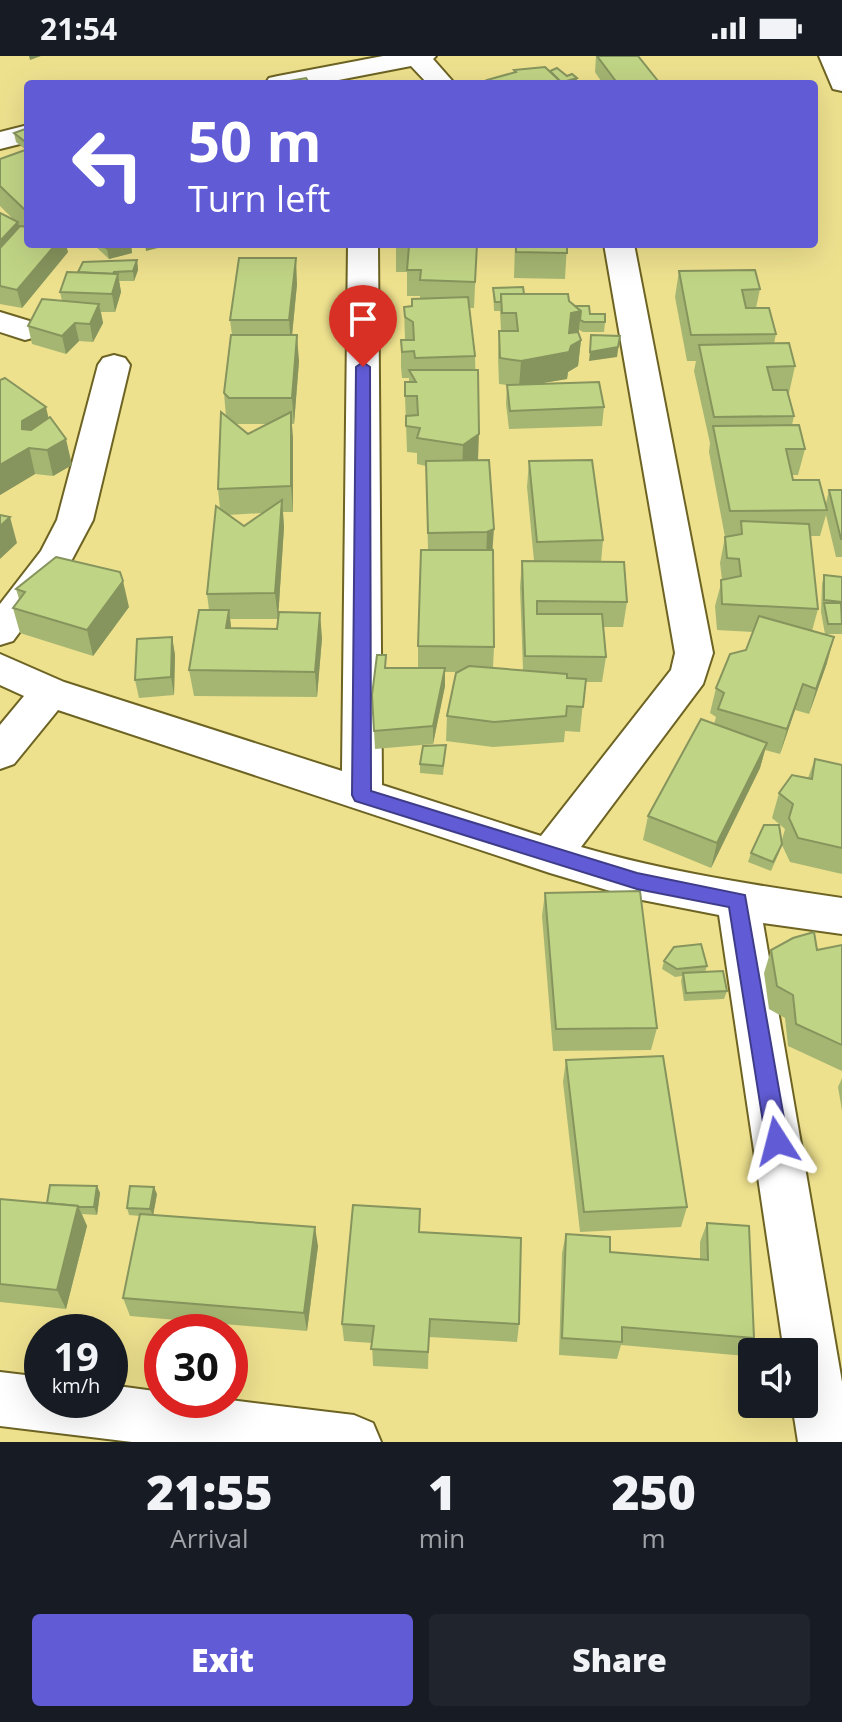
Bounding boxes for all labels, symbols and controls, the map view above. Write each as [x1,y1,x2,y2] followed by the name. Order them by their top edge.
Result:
[40,8,117,49] text: 21:54
[188,102,322,178] text: 50 m
[56,112,160,216] icon: left
[188,174,330,223] text: Turn left
[329,285,397,367] pin
[341,297,385,341] icon: arrive
[735,1099,819,1183] position arrow
[144,1314,248,1418] speed limit sign: 30
[53,1328,99,1383] text: 19
[738,1338,818,1418] map controls
[738,1338,818,1418] button: sound
[52,1372,100,1399] text: km/h
[146,1459,273,1524] text: 21:55
[428,1459,456,1524] text: 1
[611,1459,696,1524] text: 250
[170,1520,248,1556] text: Arrival
[419,1520,465,1556] text: min
[642,1520,666,1556] text: m
[32,1614,413,1706] button: Exit
[429,1614,810,1706] button: Share

